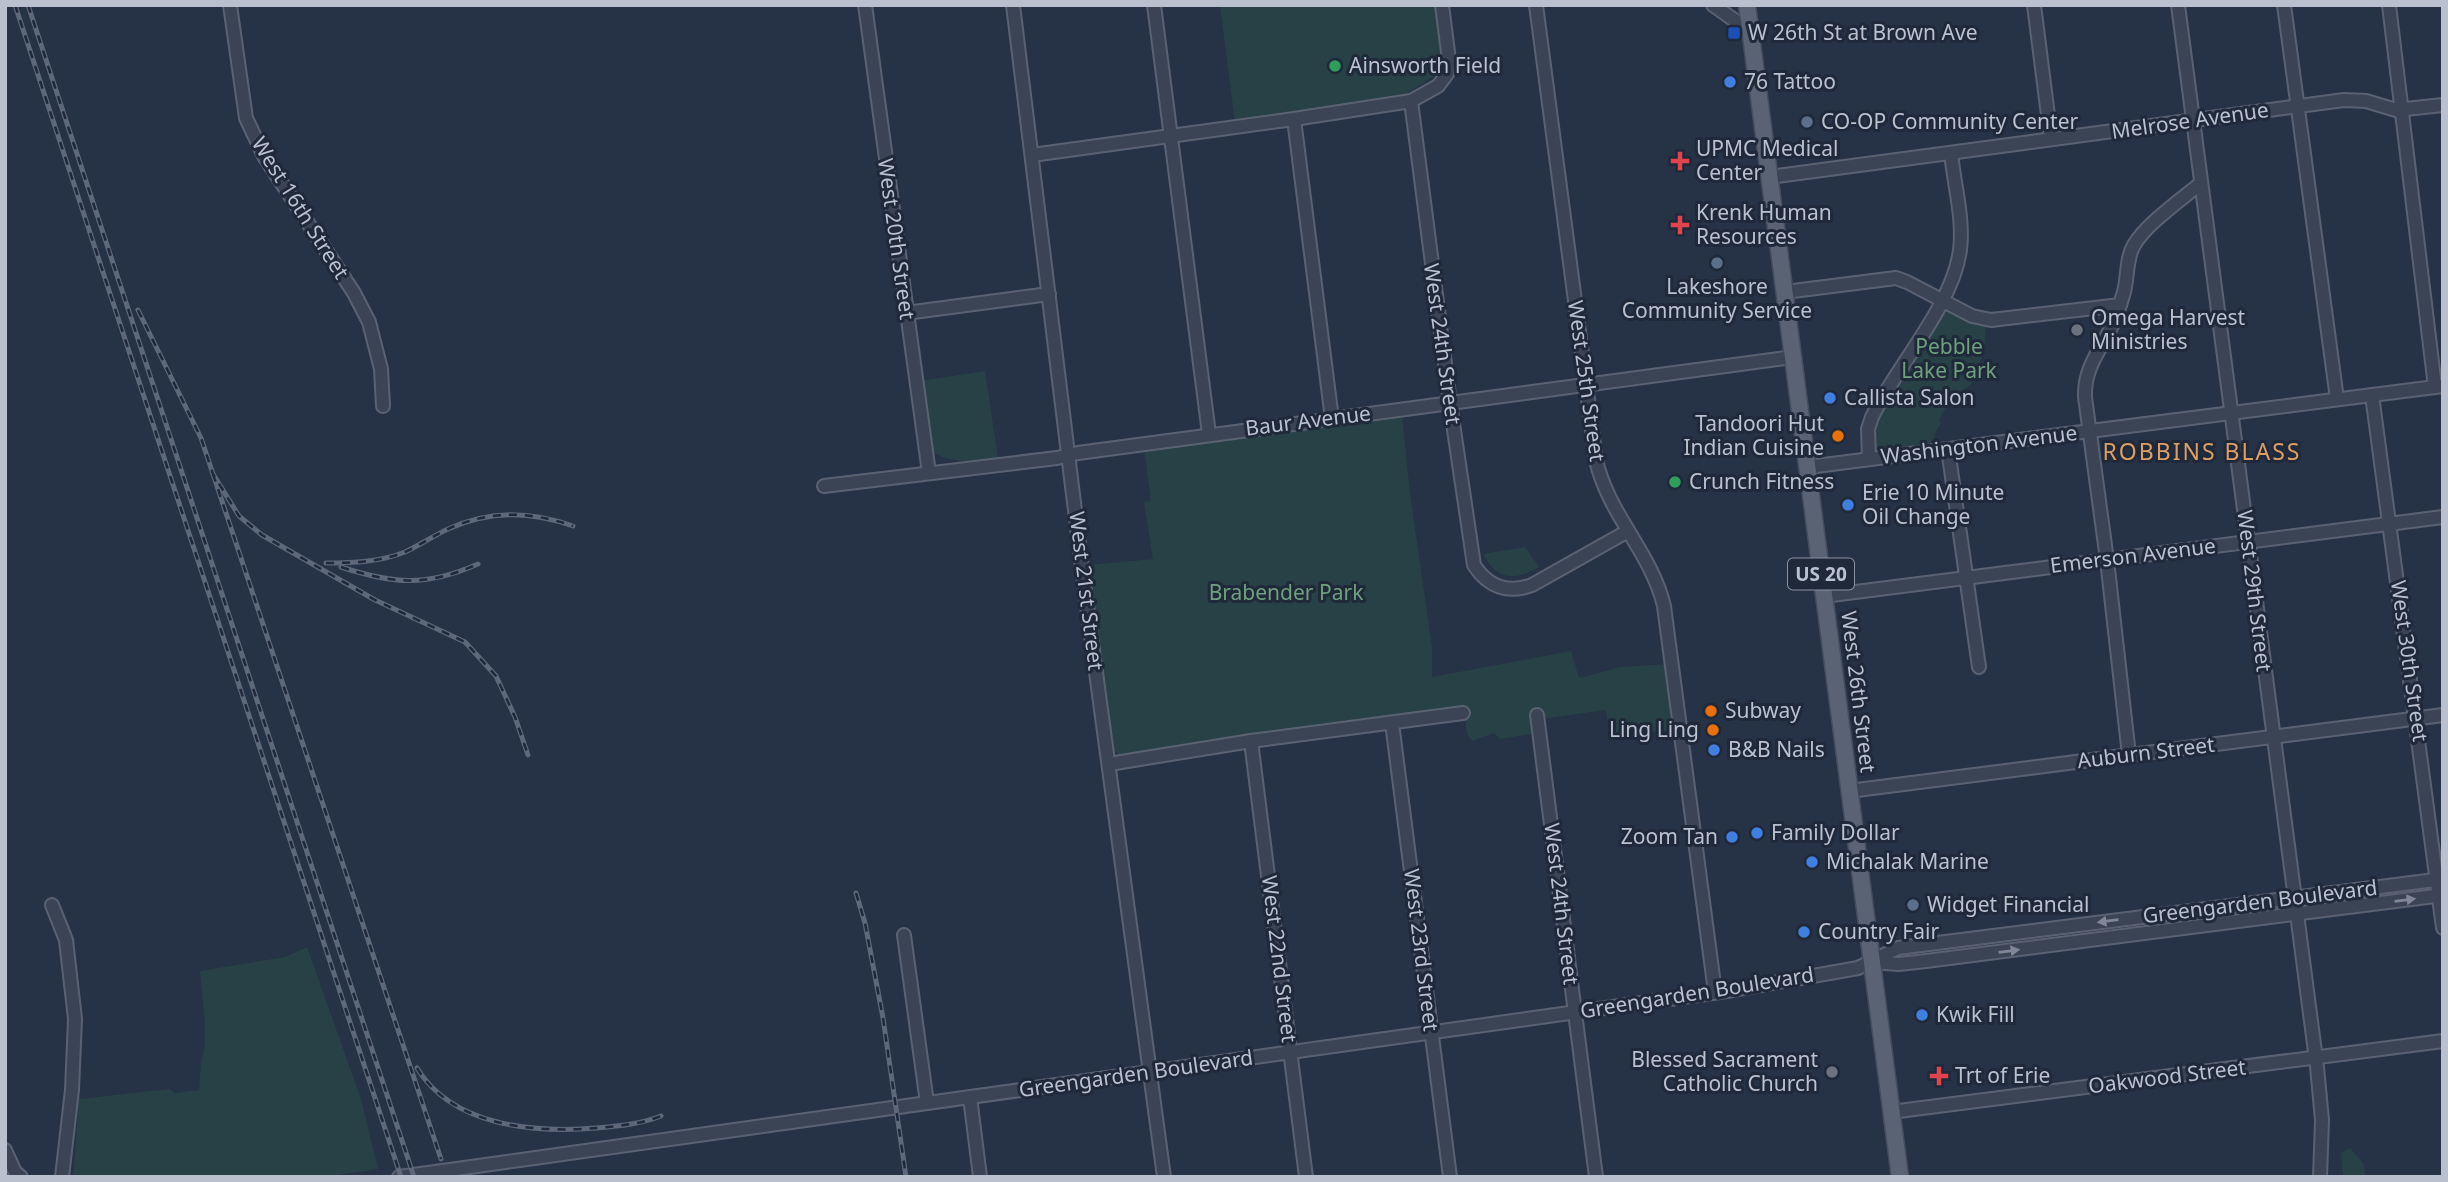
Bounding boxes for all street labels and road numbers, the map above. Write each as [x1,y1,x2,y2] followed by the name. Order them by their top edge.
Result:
[2109,95,2270,145] street label: Melrose Avenue
[246,131,356,284] street label: West 16th Street
[872,156,922,322] street label: West 20th Street
[1418,261,1468,427] street label: West 24th Street
[1562,298,1612,464] street label: West 25th Street
[1244,398,1372,442] street label: Baur Avenue
[1879,418,2079,470] street label: Washington Avenue
[2231,508,2279,674] street label: West 29th Street
[1063,510,1111,672] street label: West 21st Street
[2048,531,2217,579] street label: Emerson Avenue
[1788,558,1854,590] road number: US 20
[2385,578,2435,744] street label: West 30th Street
[1835,609,1883,775] street label: West 26th Street
[2076,730,2216,774] street label: Auburn Street
[1538,821,1586,987] street label: West 24th Street
[1398,867,1446,1033] street label: West 23rd Street
[2141,873,2379,929] street label: Greengarden Boulevard
[1256,874,1304,1044] street label: West 22nd Street
[1578,960,1816,1024] street label: Greengarden Boulevard
[1017,1043,1255,1103] street label: Greengarden Boulevard
[2087,1052,2248,1100] street label: Oakwood Street

